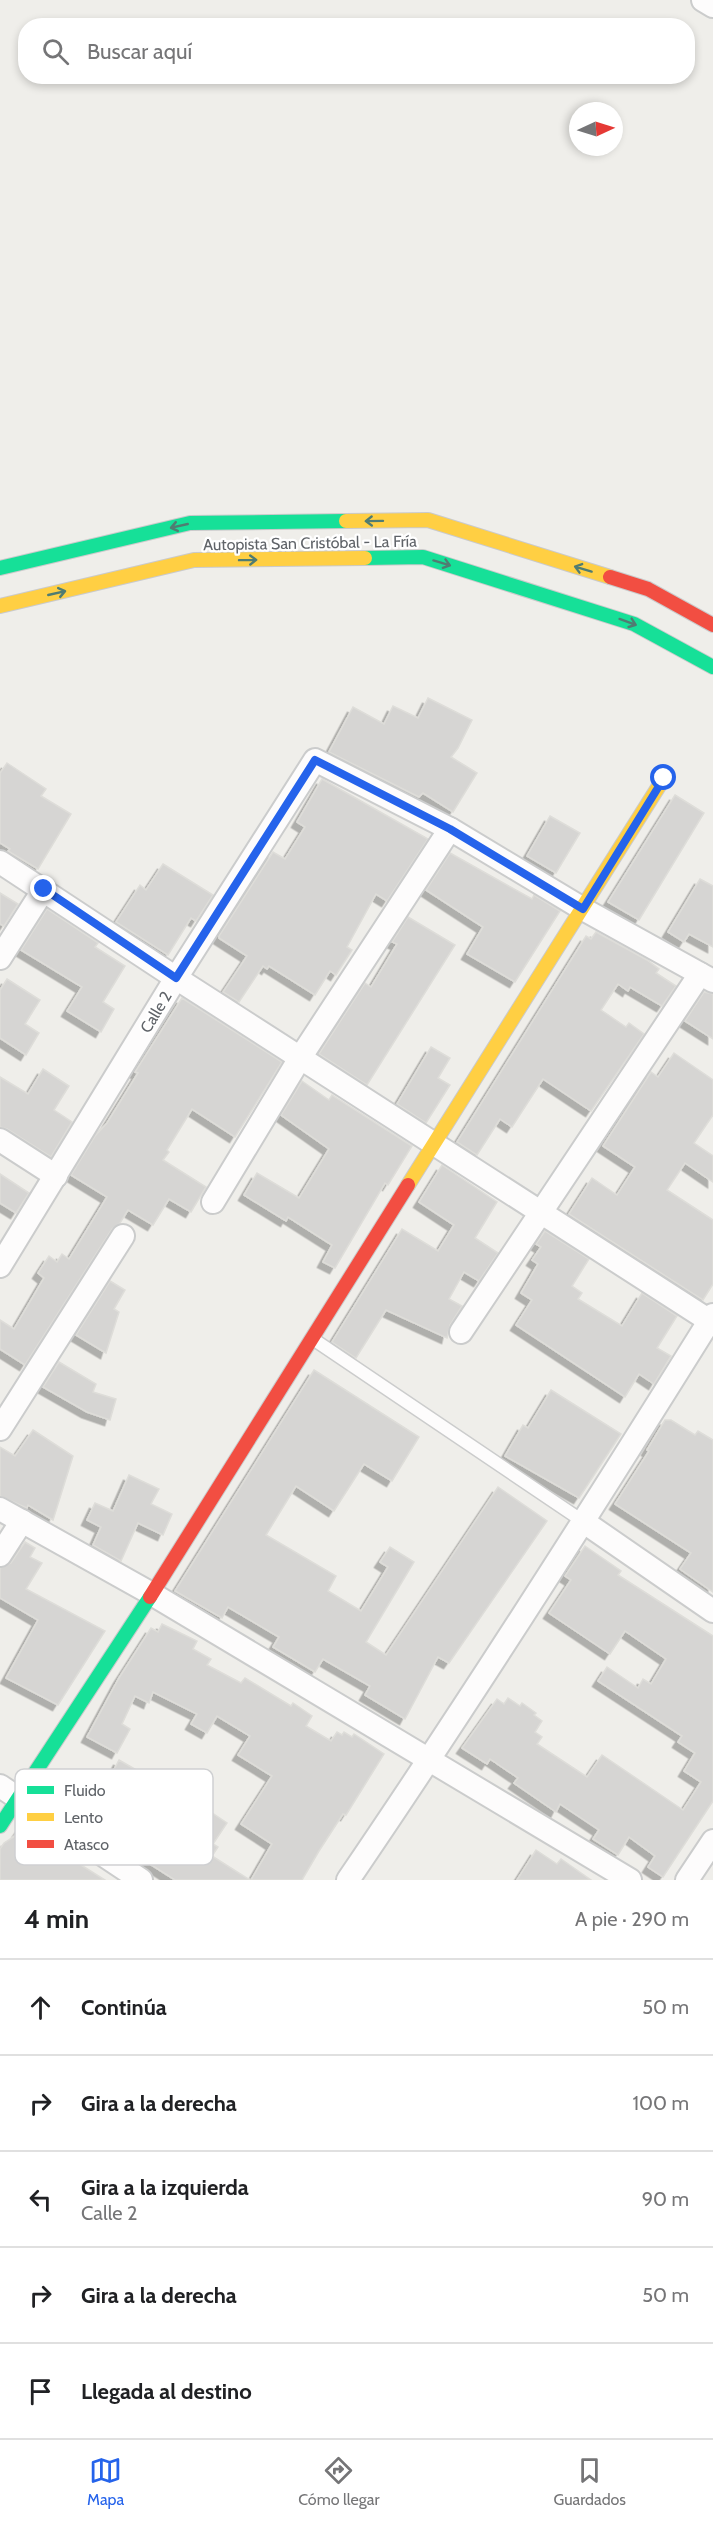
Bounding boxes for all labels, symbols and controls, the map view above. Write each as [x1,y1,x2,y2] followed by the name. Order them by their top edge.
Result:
[18,18,695,84] search box
[39,35,72,68] icon: search
[87,38,192,65] text: Buscar aquí
[569,102,623,156] north arrow
[364,515,384,527] one-way arrow
[170,520,189,532] one-way arrow
[203,532,417,554] street label: Autopista San Cristóbal - La Fría
[238,554,258,565] one-way arrow
[432,559,451,570] one-way arrow
[574,563,593,574] one-way arrow
[47,586,66,598] one-way arrow
[618,618,637,629] one-way arrow
[650,764,676,790] route start
[30,875,56,901] route end
[136,988,176,1036] street label: Calle 2
[15,1769,213,1865] legend
[64,1781,106,1800] text: Fluido
[64,1808,103,1827] text: Lento
[64,1835,109,1854] text: Atasco
[24,1903,89,1935] text: 4 min
[575,1907,689,1931] text: A pie · 290 m
[24,1991,57,2024] icon: ahead
[81,1994,167,2021] text: Continúa
[642,1995,689,2019] text: 50 m
[24,2087,57,2120] icon: right
[81,2090,237,2117] text: Gira a la derecha
[633,2091,689,2115] text: 100 m
[81,2174,249,2201] text: Gira a la izquierda
[24,2183,57,2216] icon: left
[642,2187,689,2211] text: 90 m
[81,2201,137,2225] text: Calle 2
[24,2279,57,2312] icon: right
[81,2282,237,2309] text: Gira a la derecha
[642,2283,689,2307] text: 50 m
[24,2375,57,2408] icon: arrive
[81,2378,252,2405] text: Llegada al destino
[87,2454,124,2509] tab: Mapa
[298,2454,379,2509] tab: Cómo llegar
[554,2454,626,2509] tab: Guardados

